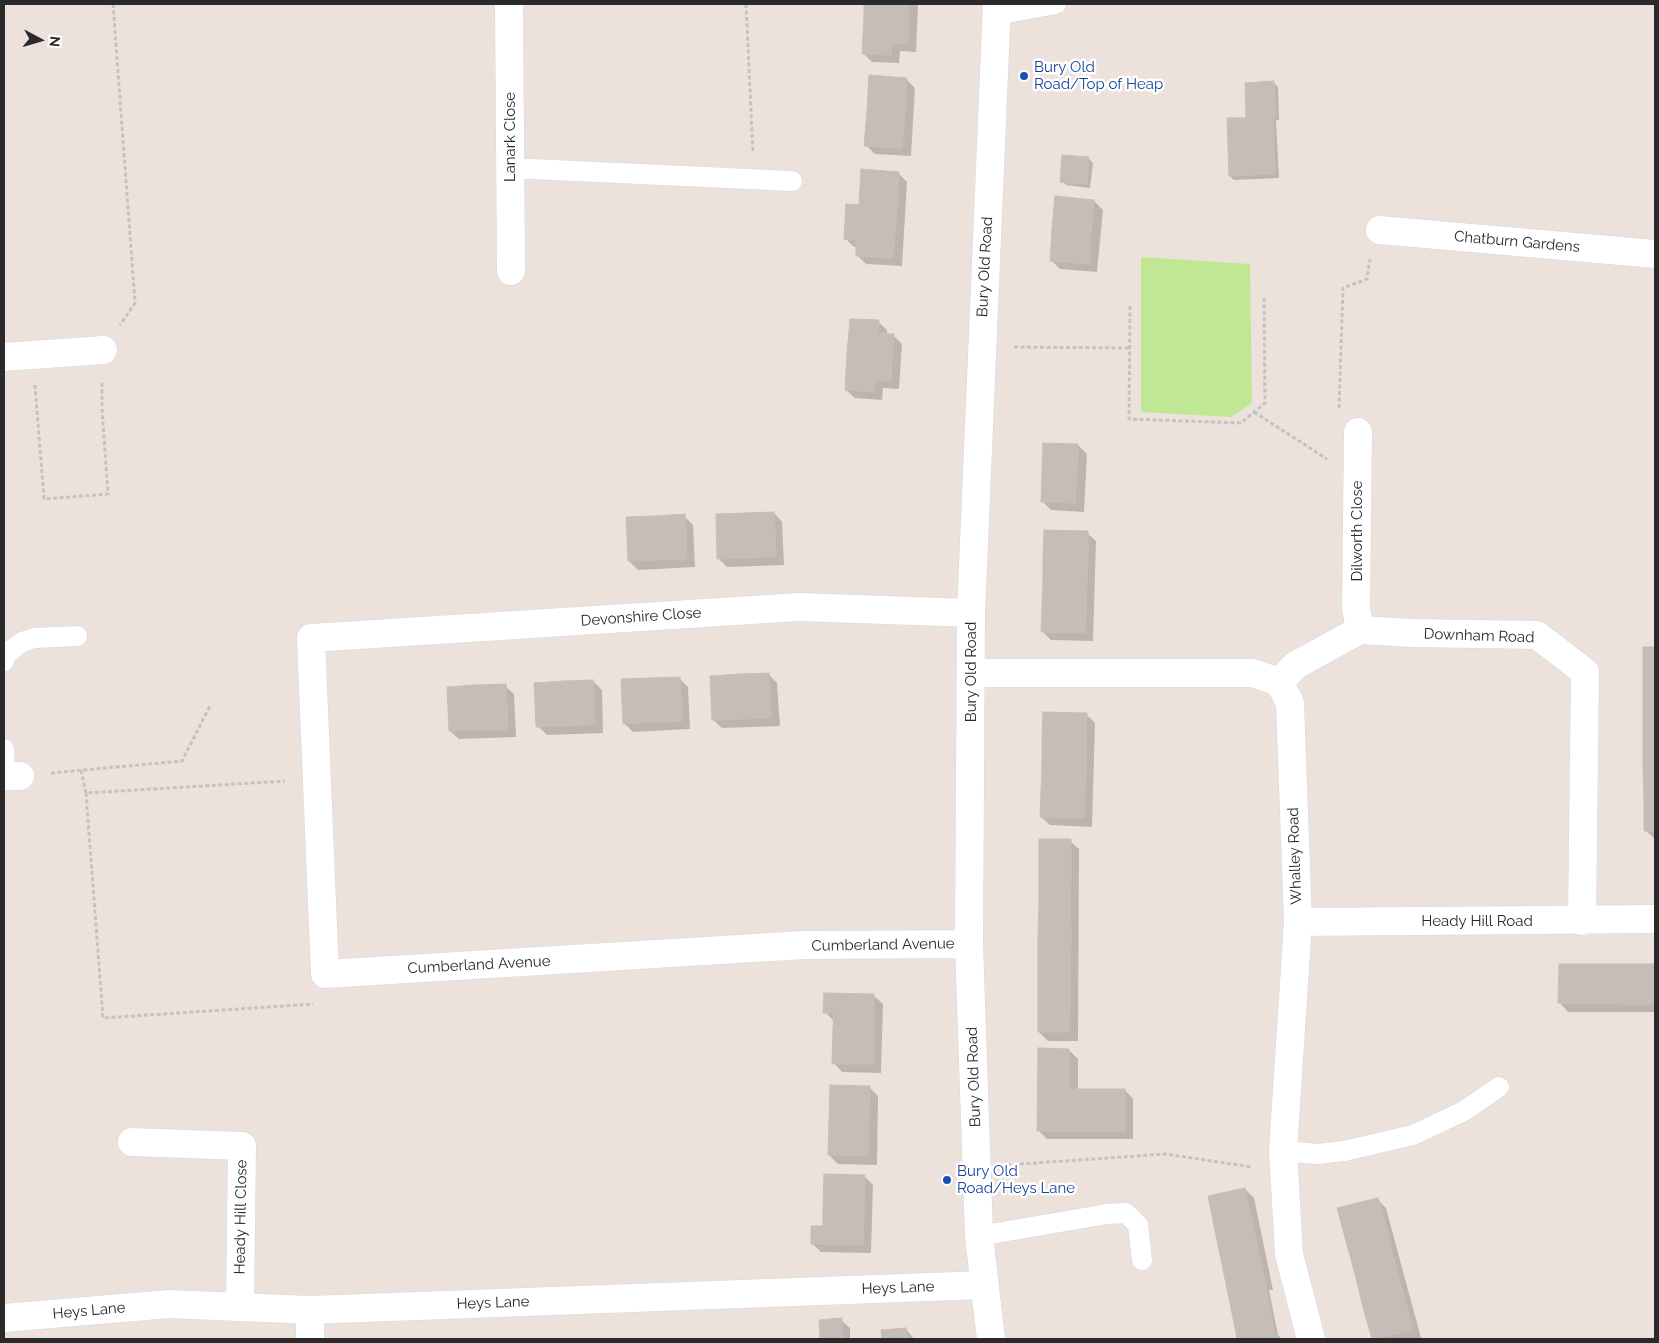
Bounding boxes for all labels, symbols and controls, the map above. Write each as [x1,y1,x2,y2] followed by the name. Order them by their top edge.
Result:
[15,15,65,65] north arrow
[46,35,63,48] text: N
[1034,58,1163,93] place label: Bury Old Road/Top of Heap
[1018,70,1030,82] marker: Bury Old Road/Top of Heap
[501,92,519,182] street label: Lanark Close
[973,216,997,318] street label: Bury Old Road
[1453,228,1581,256] street label: Chatburn Gardens
[1348,481,1366,581] street label: Dilworth Close
[580,604,702,630] street label: Devonshire Close
[962,622,980,722] street label: Bury Old Road
[1423,625,1535,647] street label: Downham Road
[1284,807,1306,905] street label: Whalley Road
[1421,912,1533,930] street label: Heady Hill Road
[811,935,955,955] street label: Cumberland Avenue
[407,952,551,978] street label: Cumberland Avenue
[963,1026,985,1128] street label: Bury Old Road
[231,1159,251,1275] street label: Heady Hill Close
[957,1162,1075,1197] place label: Bury Old Road/Heys Lane
[941,1174,953,1186] marker: Bury Old Road/Heys Lane
[861,1278,935,1298] street label: Heys Lane
[456,1293,530,1313] street label: Heys Lane
[52,1299,126,1323] street label: Heys Lane

